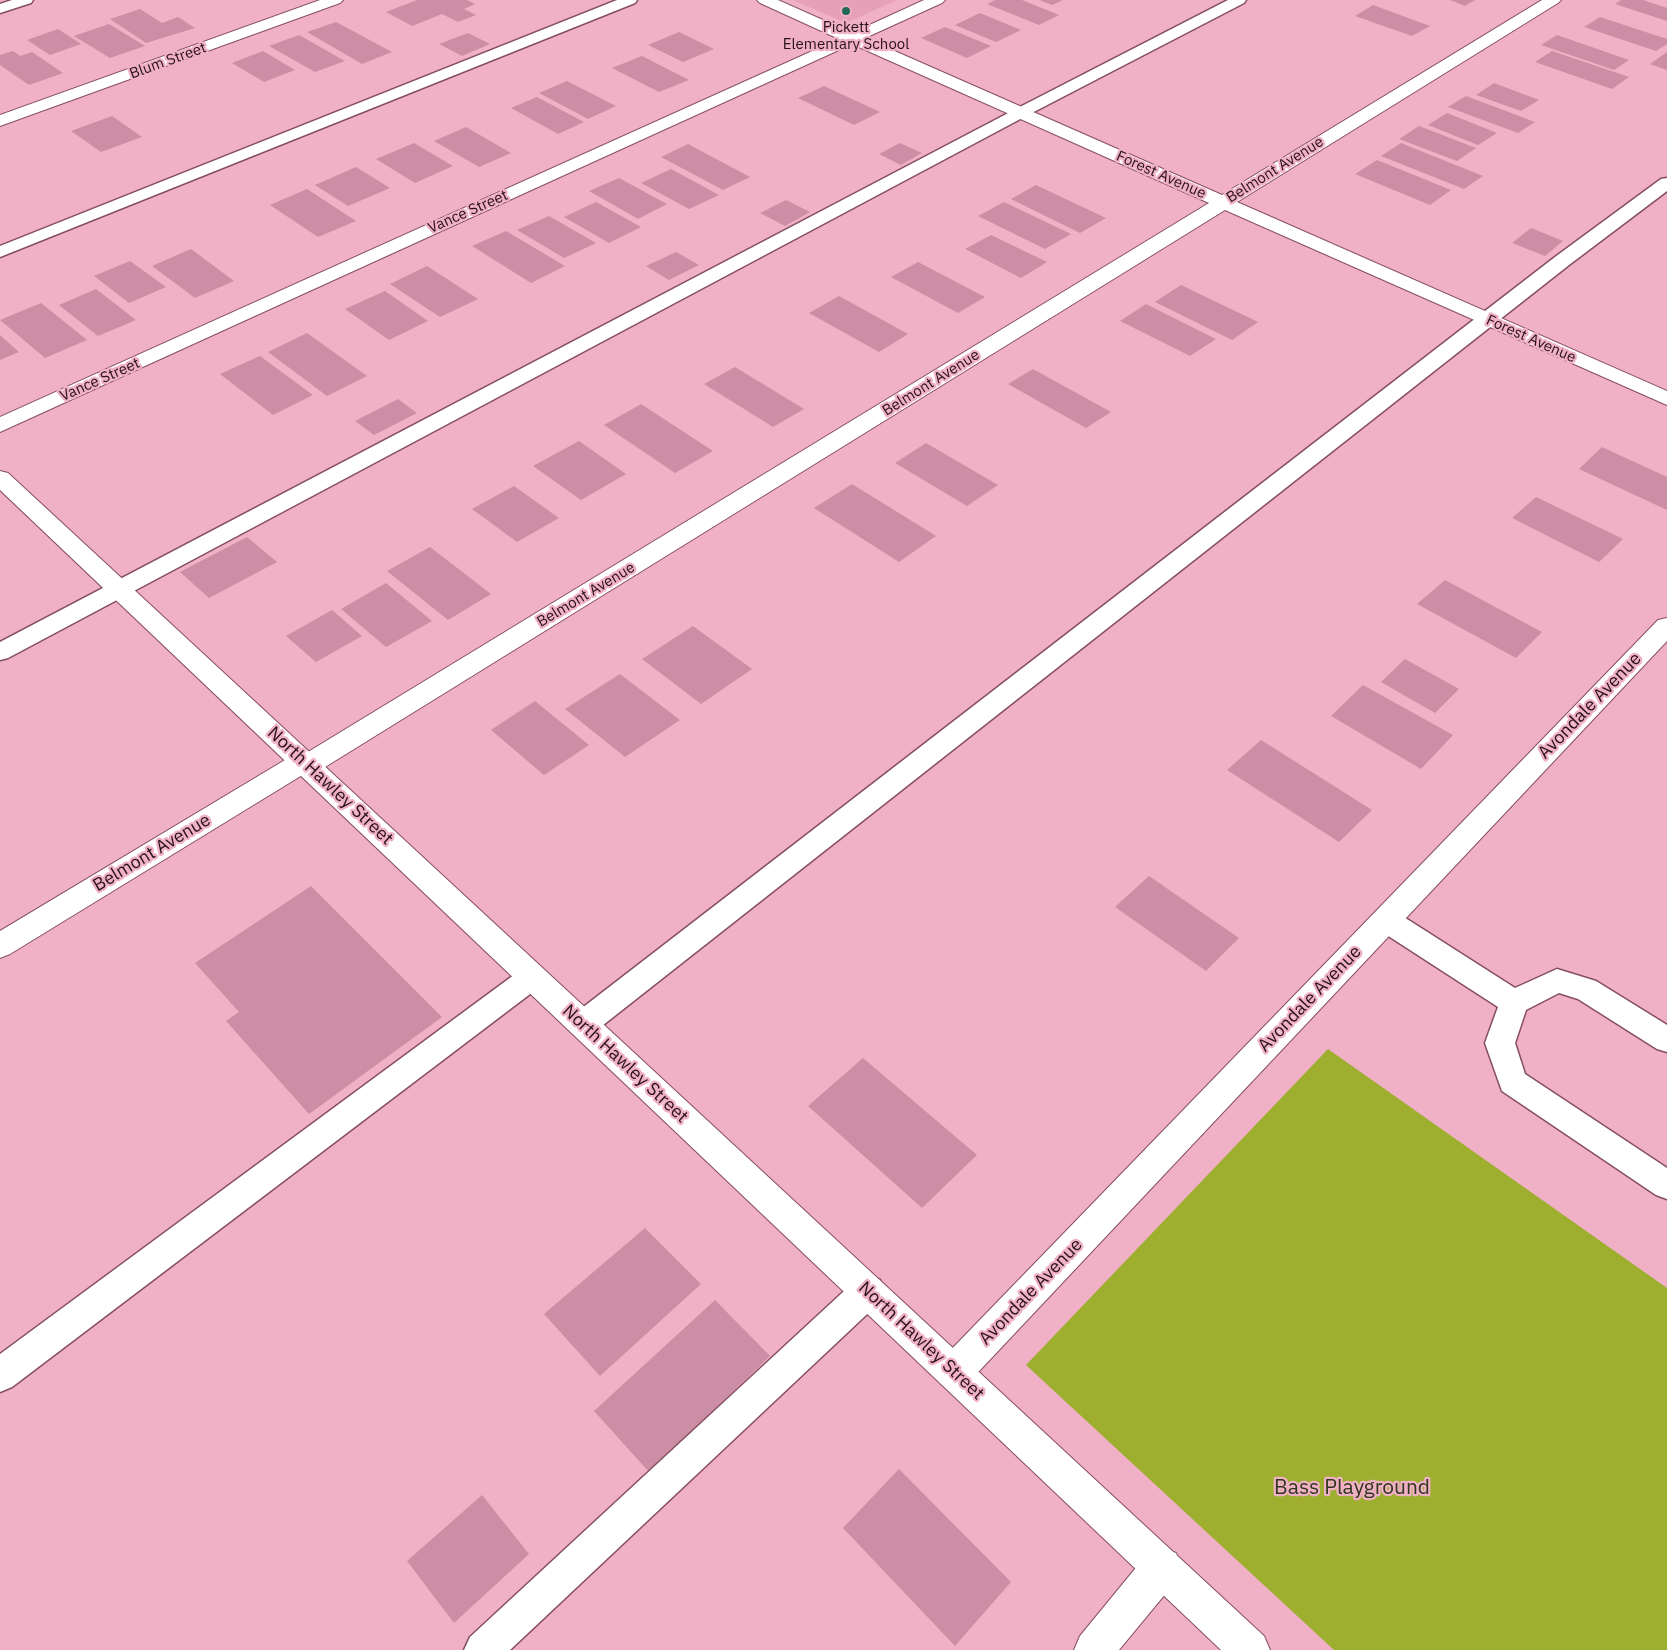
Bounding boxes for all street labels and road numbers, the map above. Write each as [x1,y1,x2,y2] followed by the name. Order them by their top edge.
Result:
[127,39,209,83] street label: Blum Street
[1223,133,1327,207] street label: Belmont Avenue
[1113,147,1209,203] street label: Forest Avenue
[425,186,511,238] street label: Vance Street
[1483,311,1579,367] street label: Forest Avenue
[879,346,983,420] street label: Belmont Avenue
[57,354,143,406] street label: Vance Street
[534,559,638,631] street label: Belmont Avenue
[1534,648,1646,764] street label: Avondale Avenue
[263,722,397,850] street label: North Hawley Street
[89,809,215,897] street label: Belmont Avenue
[1254,941,1366,1057] street label: Avondale Avenue
[558,1000,692,1128] street label: North Hawley Street
[975,1234,1087,1350] street label: Avondale Avenue
[854,1277,988,1405] street label: North Hawley Street

